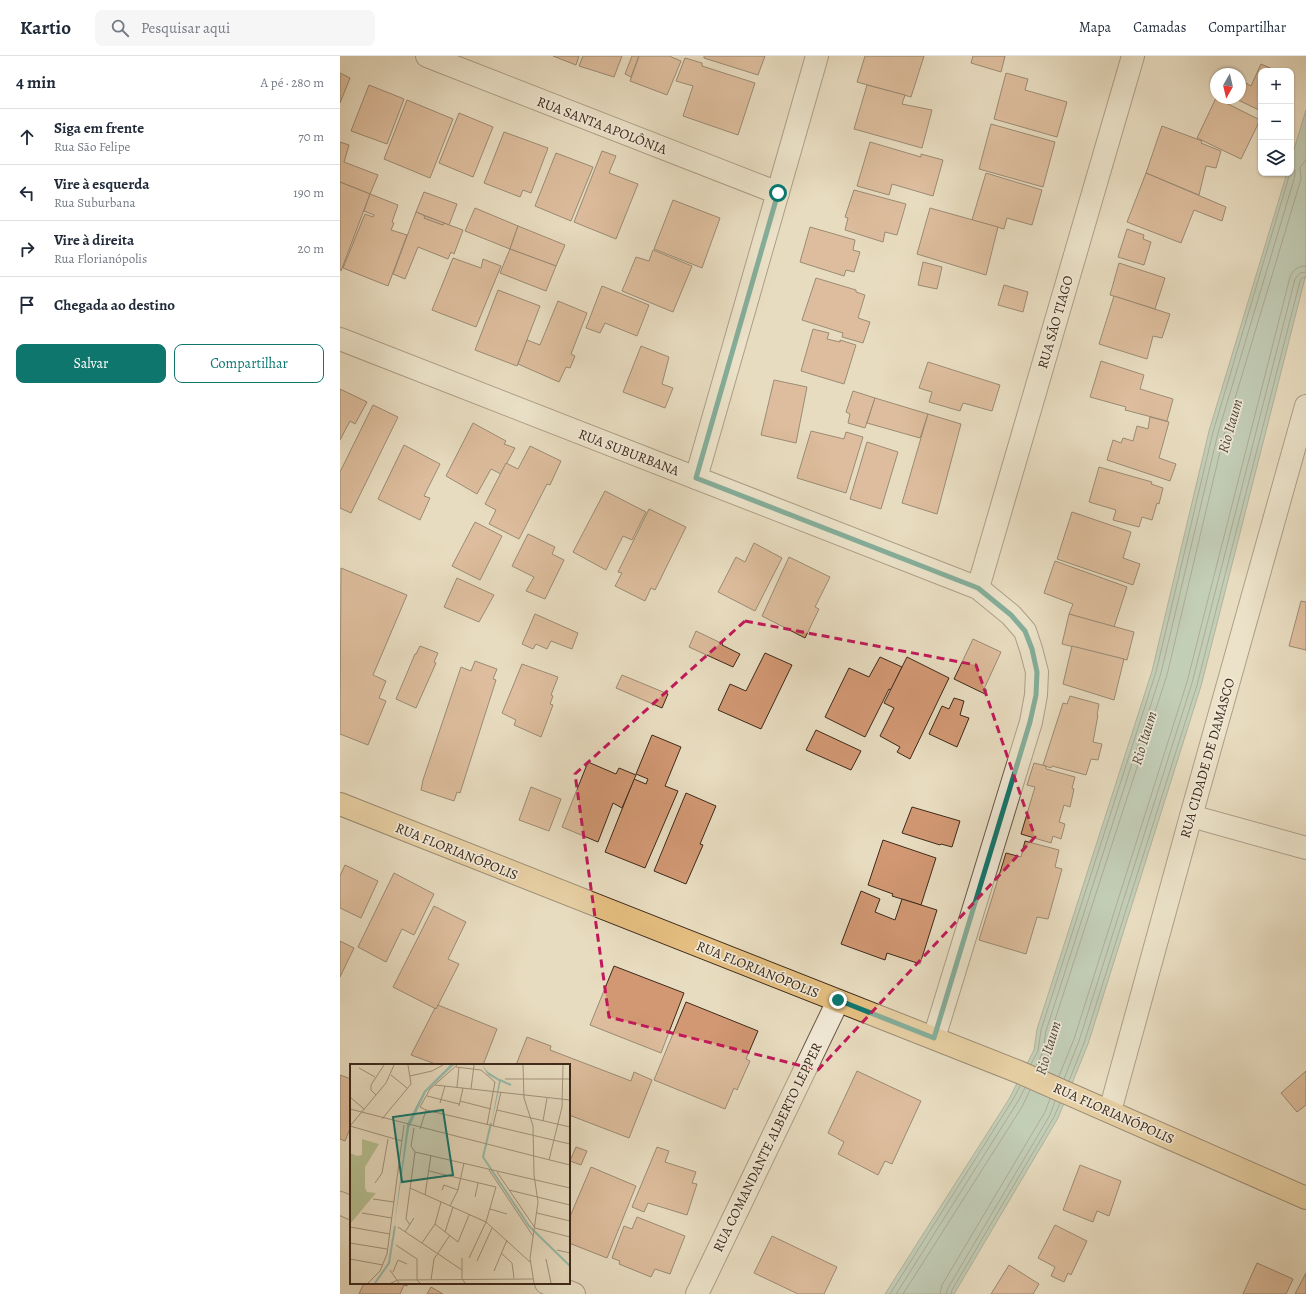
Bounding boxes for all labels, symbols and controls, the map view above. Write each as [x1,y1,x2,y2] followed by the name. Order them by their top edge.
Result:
[95,10,375,46] search box
[20,15,71,41] text: Kartio
[109,17,131,39] icon: search
[141,18,230,38] text: Pesquisar aqui
[1079,18,1111,37] text: Mapa
[1133,18,1186,37] text: Camadas
[1208,18,1286,37] text: Compartilhar
[1210,68,1246,104] north arrow
[1258,68,1294,176] map controls
[1258,68,1294,104] button: +
[16,71,56,94] text: 4 min
[261,74,324,91] text: A pé · 280 m
[534,92,670,159] street label: RUA SANTA APOLÔNIA
[1258,104,1294,140] button: −
[54,118,144,138] text: Siga em frente
[16,126,38,148] icon: ahead
[298,128,324,145] text: 70 m
[54,138,130,155] text: Rua São Felipe
[1258,140,1294,176] button: layers
[54,174,150,194] text: Vire à esquerda
[16,182,38,204] icon: left
[293,184,324,201] text: 190 m
[769,184,787,202] route start
[54,194,136,211] text: Rua Suburbana
[54,230,134,250] text: Vire à direita
[16,238,38,260] icon: right
[298,240,324,257] text: 20 m
[54,250,147,267] text: Rua Florianópolis
[1033,273,1078,371] street label: RUA SÃO TIAGO
[16,294,38,316] icon: arrive
[54,295,175,315] text: Chegada ao destino
[16,344,166,383] button: Salvar
[174,344,324,383] button: Compartilhar
[1213,397,1247,455] water label: Rio Itaum
[576,424,683,481] street label: RUA SUBURBANA
[1176,676,1240,840] street label: RUA CIDADE DE DAMASCO
[1126,709,1162,767] water label: Rio Itaum
[393,818,521,885] street label: RUA FLORIANÓPOLIS
[694,936,822,1003] street label: RUA FLORIANÓPOLIS
[829,991,847,1009] route end
[1030,1019,1066,1077] water label: Rio Itaum
[708,1039,827,1255] street label: RUA COMANDANTE ALBERTO LEPPER
[350,1064,570,1284] inset map
[1050,1078,1177,1149] street label: RUA FLORIANÓPOLIS

